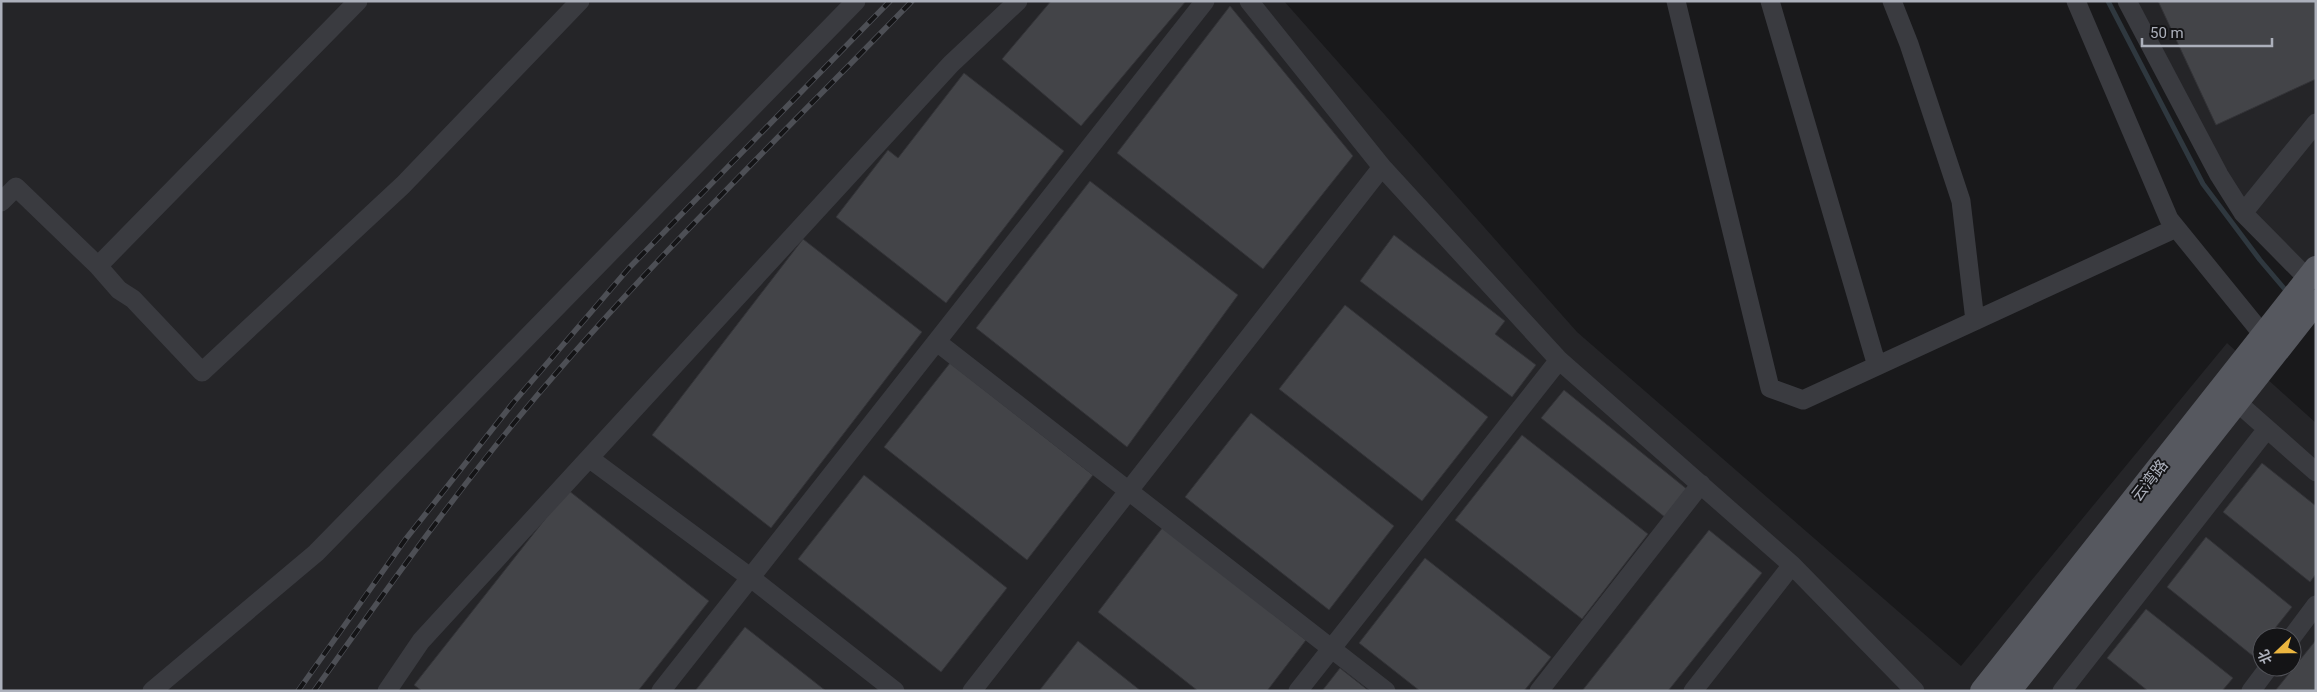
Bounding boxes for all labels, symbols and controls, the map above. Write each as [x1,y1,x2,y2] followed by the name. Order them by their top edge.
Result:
[2142,15,2272,47] scale bar
[2150,24,2184,42] text: 50 m
[2127,456,2172,505] street label: 云湾路
[2252,627,2302,677] north arrow
[2255,647,2275,666] text: 北

